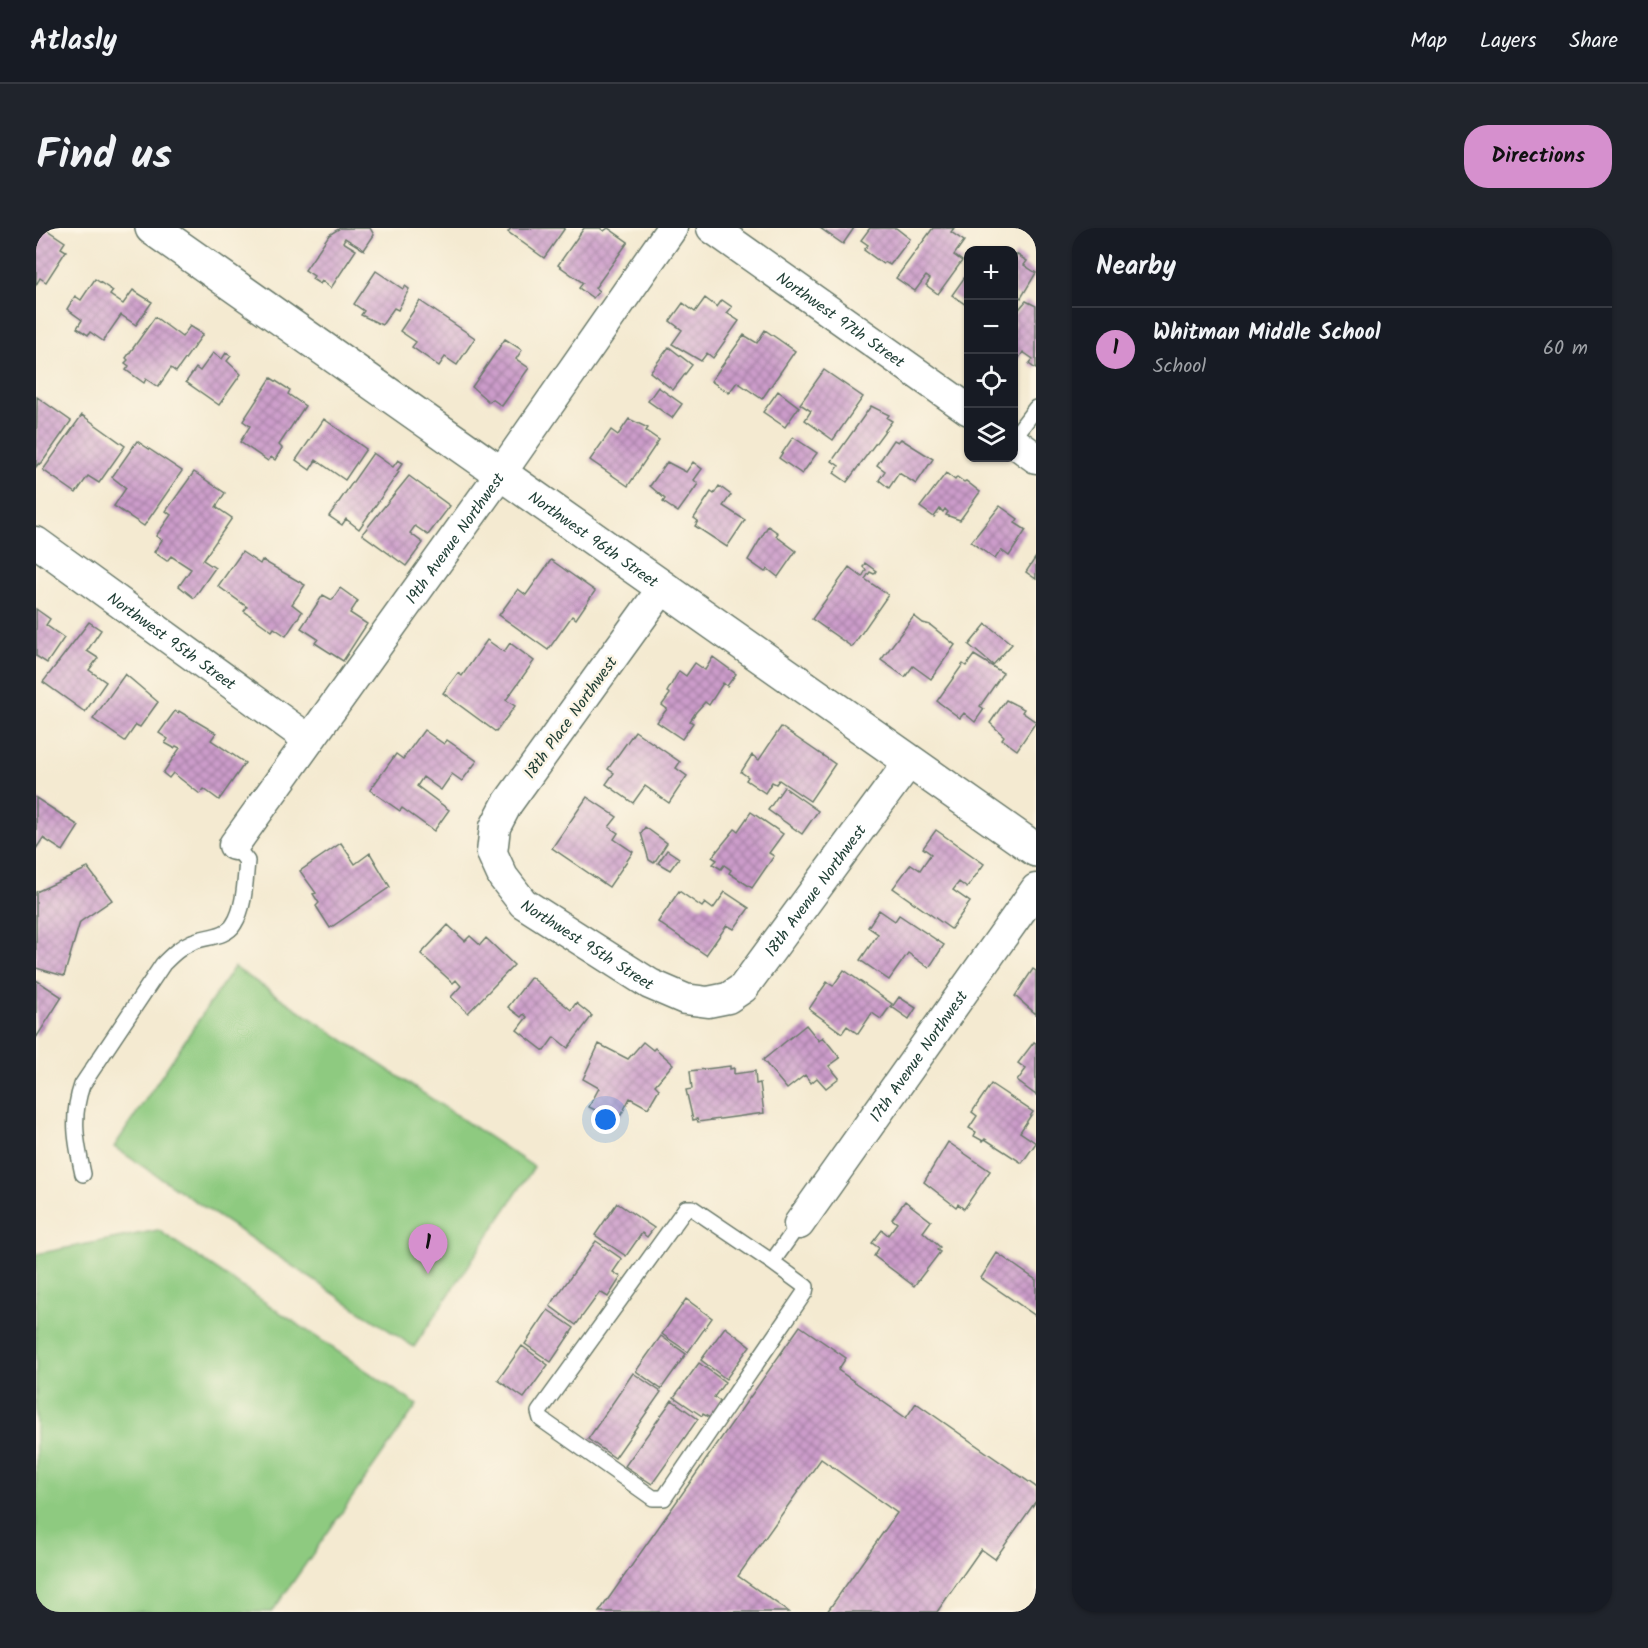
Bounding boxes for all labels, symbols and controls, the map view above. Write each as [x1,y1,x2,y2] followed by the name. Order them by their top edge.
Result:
[30,19,117,64] text: Atlasly
[1410,25,1447,58] text: Map
[1480,25,1536,58] text: Layers
[1569,25,1618,58] text: Share
[36,123,172,190] text: Find us
[1464,125,1612,188] button: Directions
[964,246,1018,462] map controls
[964,246,1018,300] button: +
[1096,246,1176,288] text: Nearby
[771,266,910,375] street label: Northwest 97th Street
[964,300,1018,354] button: −
[1153,316,1381,351] text: Whitman Middle School
[1112,333,1119,365] text: 1
[1543,333,1588,365] text: 60 m
[1153,351,1206,383] text: School
[964,354,1018,408] button: locate
[964,408,1018,462] button: layers
[400,467,512,610] street label: 19th Avenue Northwest
[523,485,664,595] street label: Northwest 96th Street
[102,587,241,697] street label: Northwest 95th Street
[518,651,625,784] street label: 18th Place Northwest
[759,819,874,962] street label: 18th Avenue Northwest
[515,894,659,998] street label: Northwest 95th Street
[864,985,975,1128] street label: 17th Avenue Northwest
[591,1105,620,1134] your location
[408,1224,448,1274] pin: 1

